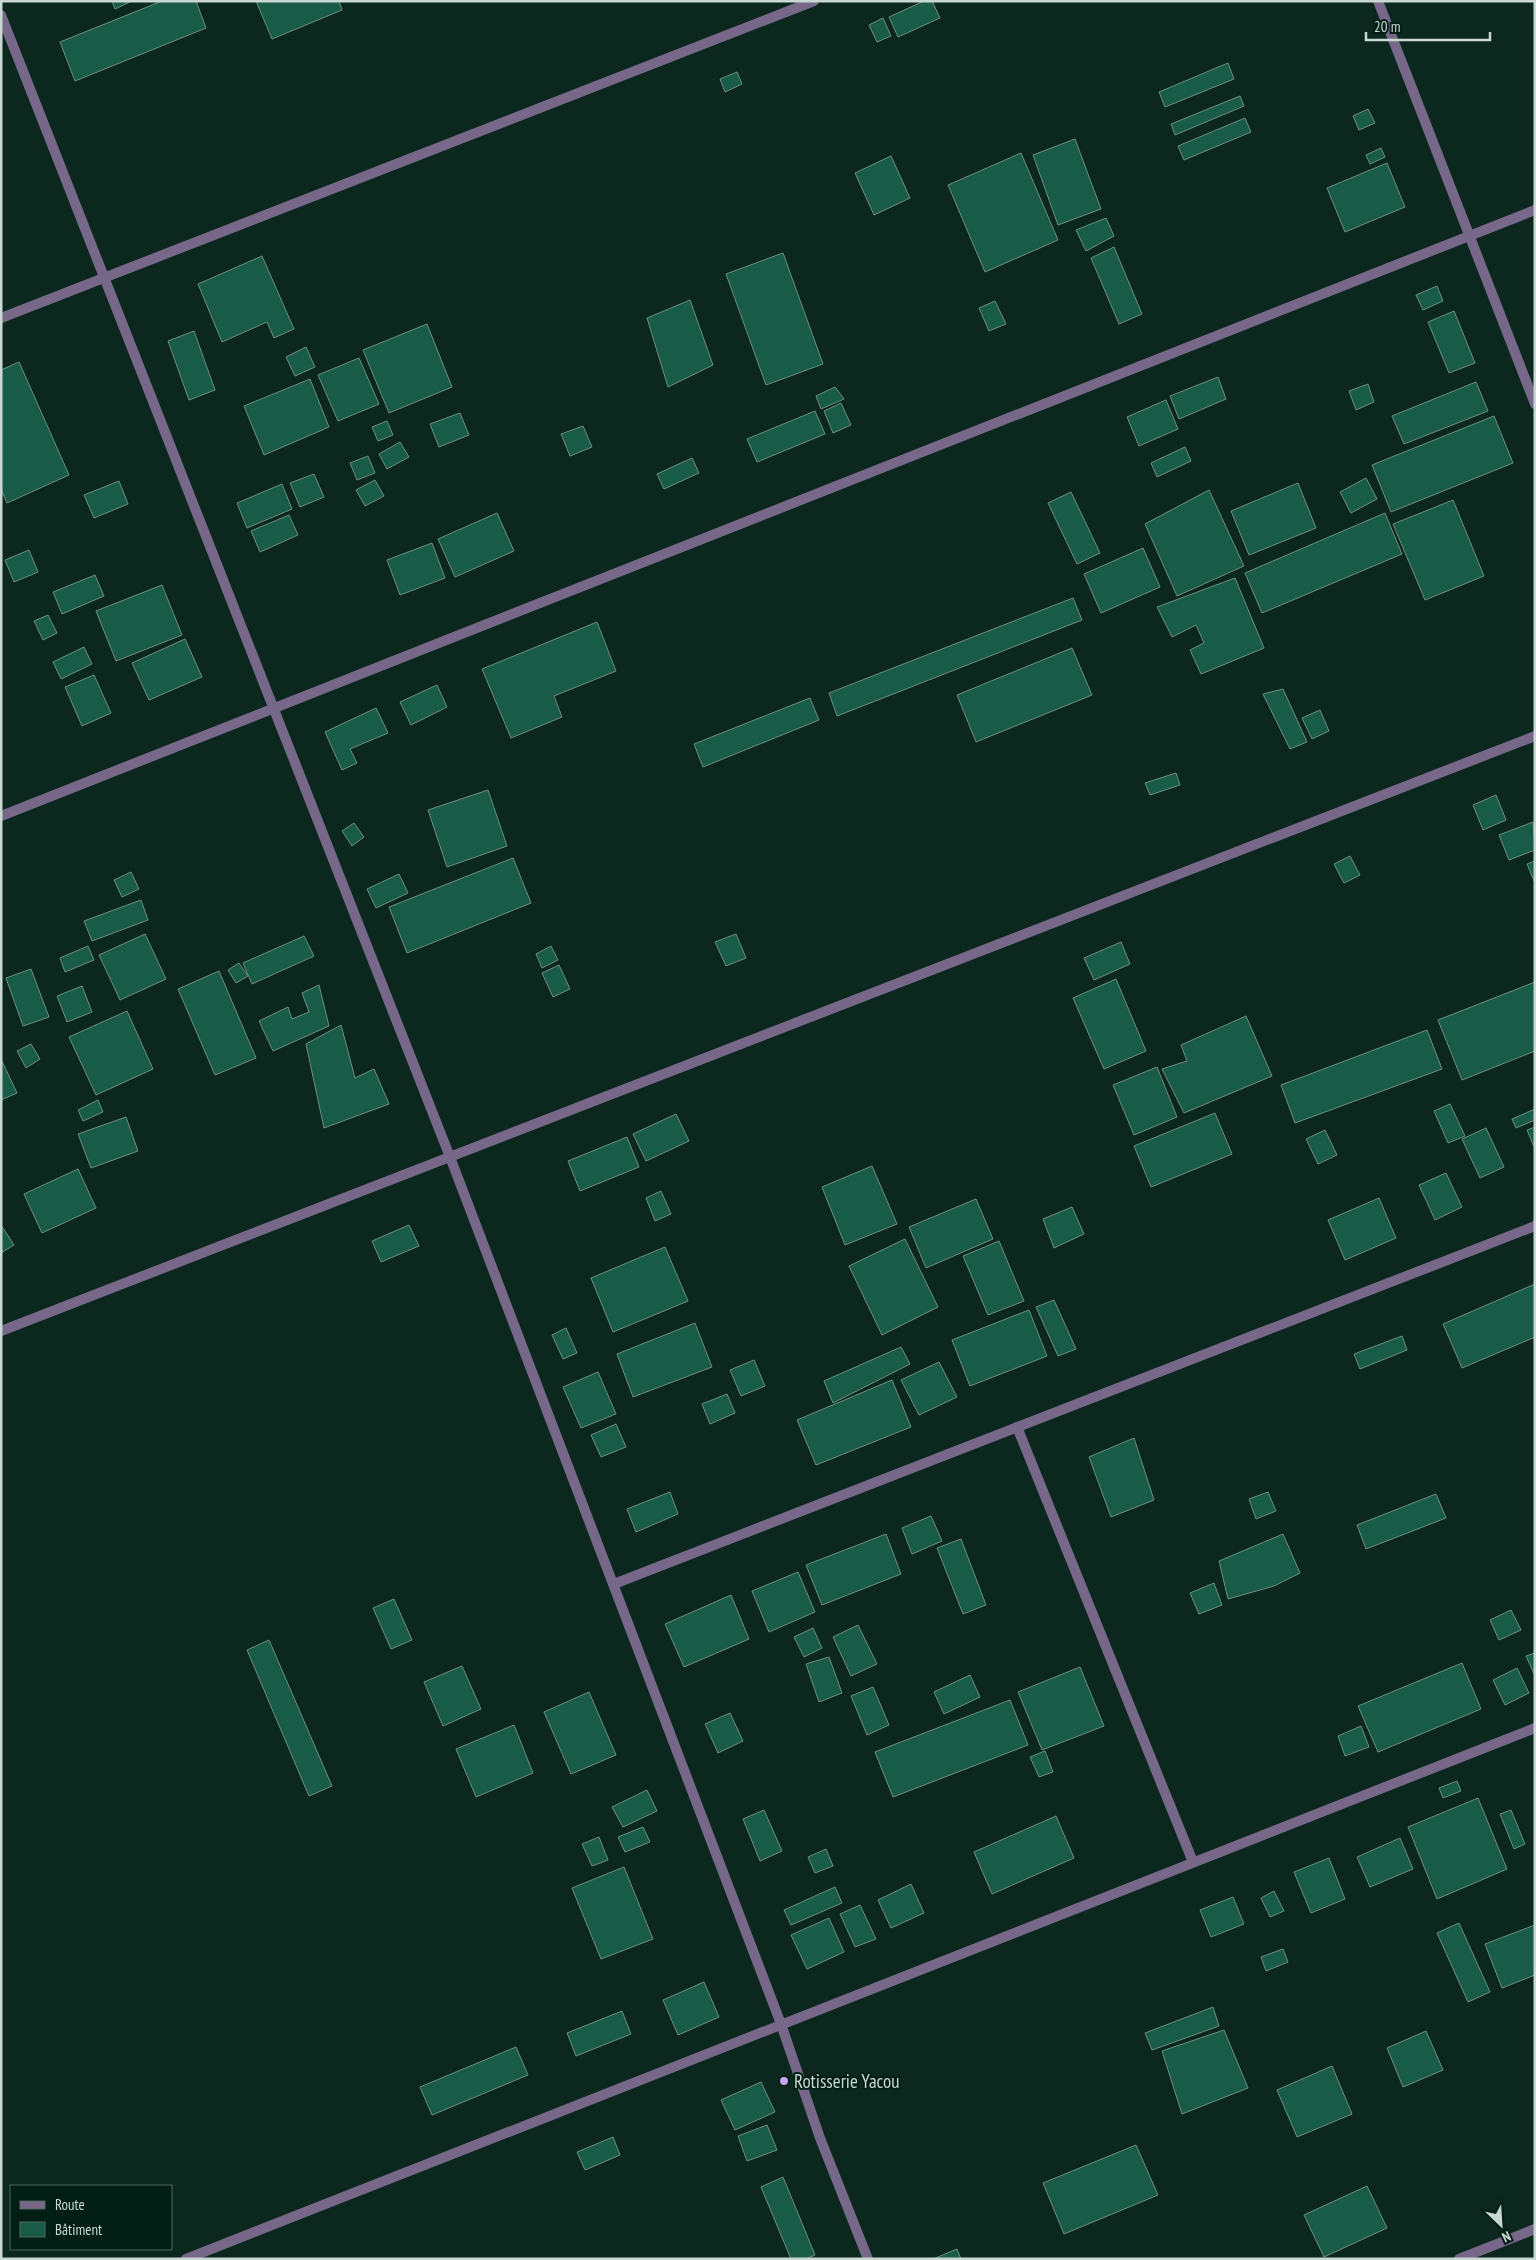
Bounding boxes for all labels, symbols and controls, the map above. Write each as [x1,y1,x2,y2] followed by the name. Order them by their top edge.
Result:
[1366,10,1490,42] scale bar
[1374,17,1400,36] text: 20 m
[794,2069,899,2093] place label: Rotisserie Yacou
[778,2075,790,2087] marker: Rotisserie Yacou
[10,2185,172,2250] legend
[55,2195,85,2214] text: Route
[1476,2200,1526,2250] north arrow
[55,2220,102,2239] text: Bâtiment
[1499,2227,1514,2247] text: N

